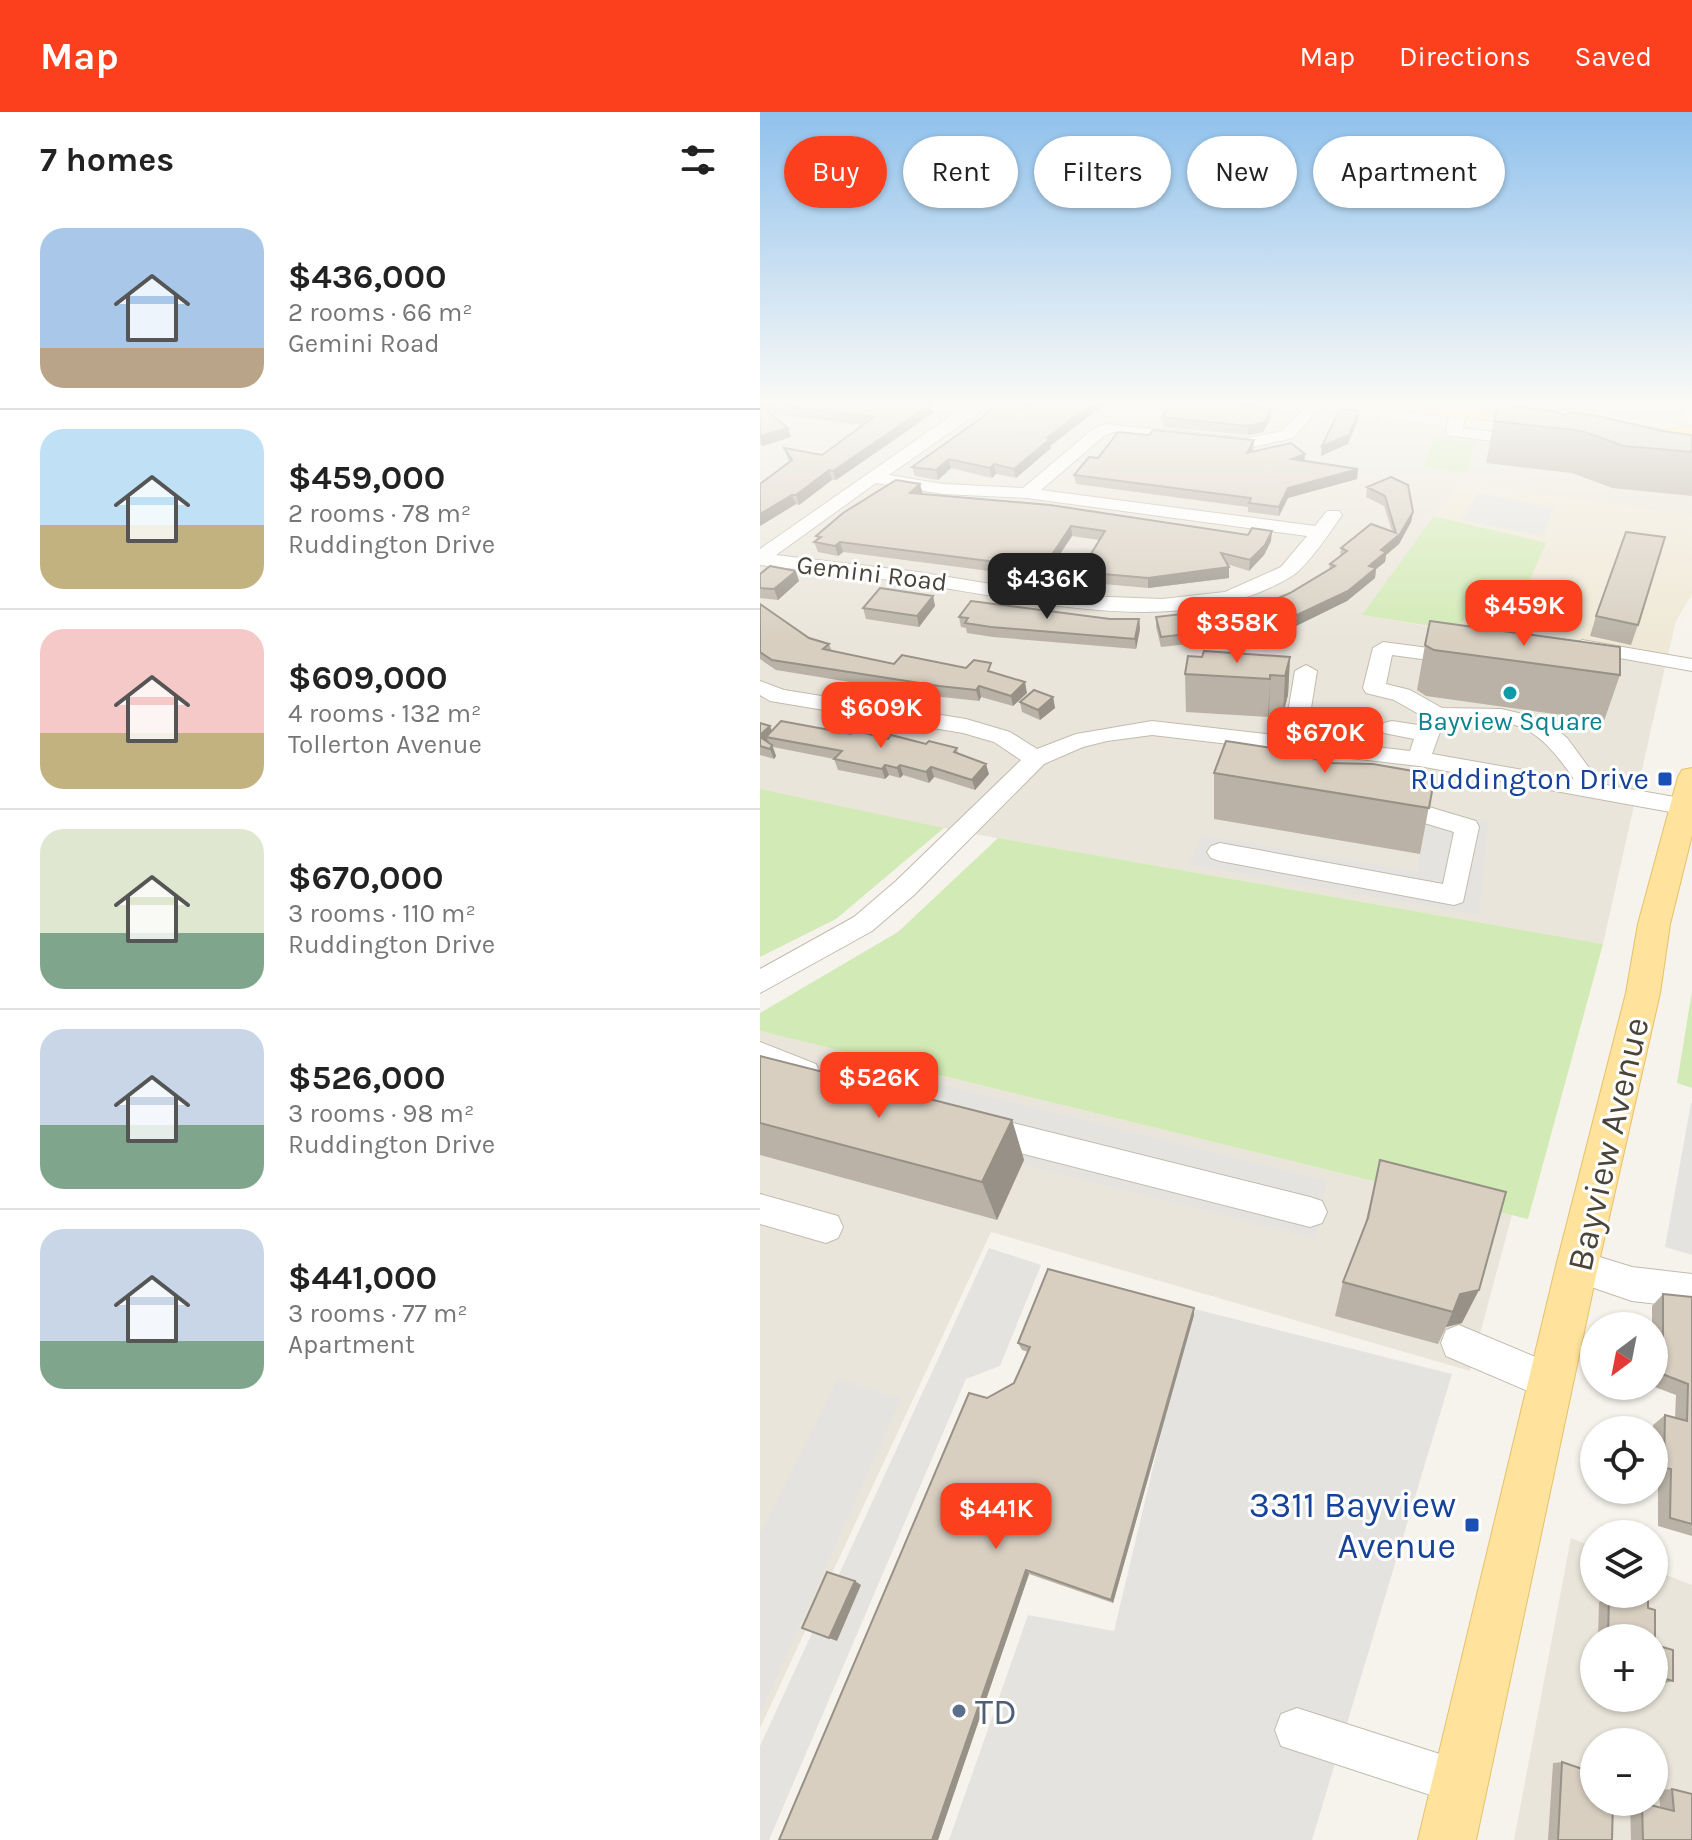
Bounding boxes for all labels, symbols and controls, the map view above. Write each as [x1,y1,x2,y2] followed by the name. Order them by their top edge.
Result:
[40,34,119,79] text: Map
[1300,40,1355,73] text: Map
[1399,40,1531,73] text: Directions
[1575,40,1652,73] text: Saved
[784,136,887,208] chip: Buy
[903,136,1018,208] chip: Rent
[1034,136,1171,208] chip: Filters
[1187,136,1297,208] chip: New
[1313,136,1505,208] chip: Apartment
[676,138,720,182] icon: filters
[40,140,174,180] text: 7 homes
[288,257,447,297] text: $436,000
[104,260,200,356] icon: home
[288,297,473,328] text: 2 rooms · 66 m²
[288,328,440,359] text: Gemini Road
[288,458,445,498] text: $459,000
[104,461,200,557] icon: home
[288,498,471,529] text: 2 rooms · 78 m²
[288,529,495,560] text: Ruddington Drive
[795,549,949,598] street label: Gemini Road
[991,553,1103,621] pin: $436K
[1006,563,1088,594] text: $436K
[1468,580,1580,648] pin: $459K
[1483,590,1565,621] text: $459K
[1181,597,1293,665] pin: $358K
[1195,607,1279,638] text: $358K
[288,658,447,698] text: $609,000
[104,661,200,757] icon: home
[825,682,937,750] pin: $609K
[1501,684,1519,702] marker: Bayview Square
[839,692,923,723] text: $609K
[288,698,481,729] text: 4 rooms · 132 m²
[1417,706,1603,737] place label: Bayview Square
[1269,707,1381,775] pin: $670K
[1285,717,1365,748] text: $670K
[288,729,482,760] text: Tollerton Avenue
[1410,761,1649,797] place label: Ruddington Drive
[1656,770,1674,788] marker: Ruddington Drive
[288,858,444,898] text: $670,000
[104,861,200,957] icon: home
[288,898,476,929] text: 3 rooms · 110 m²
[288,929,495,960] text: Ruddington Drive
[1558,1013,1658,1275] street label: Bayview Avenue
[823,1052,935,1120] pin: $526K
[288,1058,446,1098] text: $526,000
[104,1061,200,1157] icon: home
[838,1062,920,1093] text: $526K
[288,1098,474,1129] text: 3 rooms · 98 m²
[288,1129,495,1160] text: Ruddington Drive
[288,1258,437,1298] text: $441,000
[104,1261,200,1357] icon: home
[288,1298,468,1329] text: 3 rooms · 77 m²
[1580,1312,1668,1400] north arrow
[1580,1312,1668,1816] map controls
[288,1329,415,1360] text: Apartment
[1580,1416,1668,1504] button: locate
[940,1483,1052,1551] pin: $441K
[1249,1484,1456,1567] place label: 3311 Bayview Avenue
[958,1493,1034,1524] text: $441K
[1463,1516,1481,1534] marker: 3311 Bayview Avenue
[1580,1520,1668,1608] button: layers
[1580,1624,1668,1712] button: +
[975,1691,1017,1733] place label: TD
[950,1702,968,1720] marker: TD
[1580,1728,1668,1816] button: −

